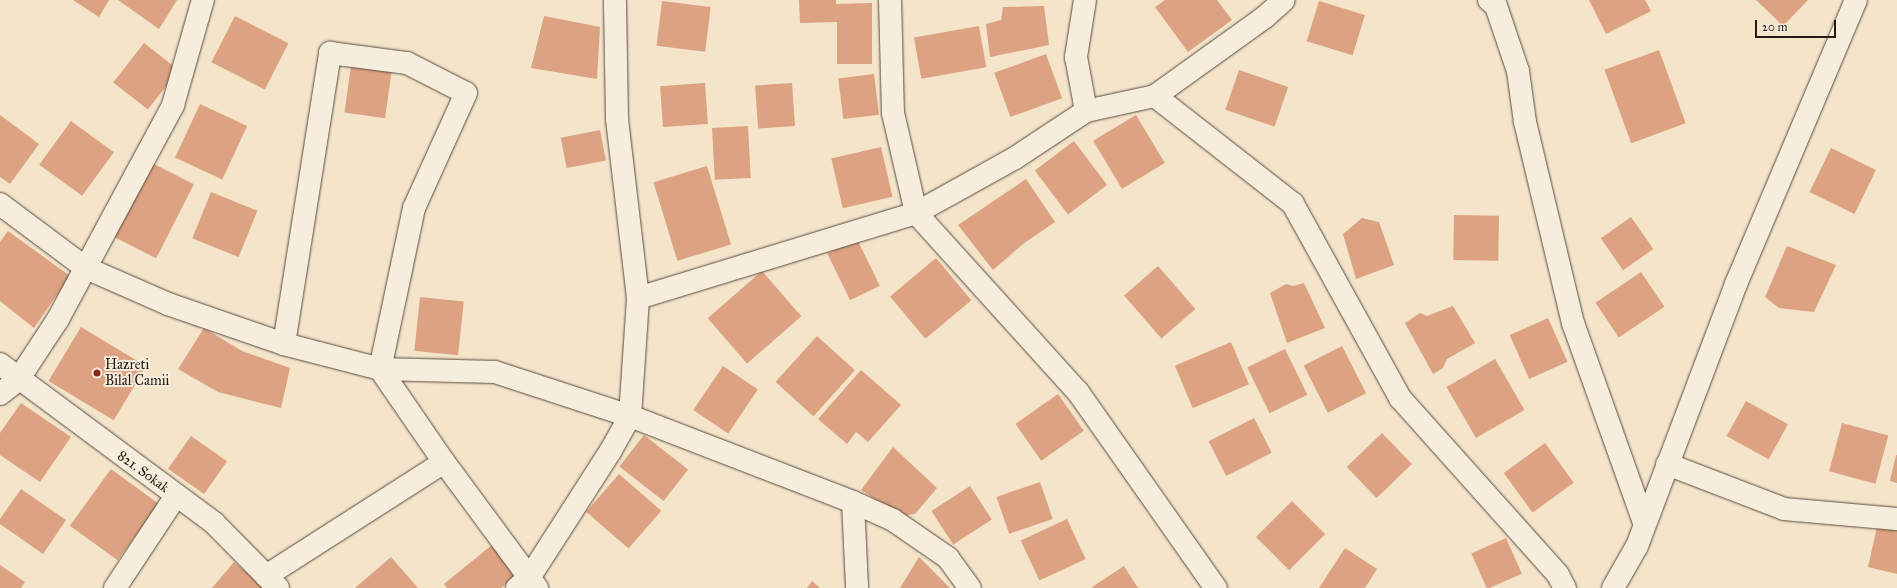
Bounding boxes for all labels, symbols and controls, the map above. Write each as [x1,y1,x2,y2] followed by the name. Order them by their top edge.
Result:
[1757,12,1838,38] scale bar
[1762,20,1788,34] text: 20 m
[105,357,169,390] place label: Hazreti Bilal Camii
[92,368,102,378] marker: Hazreti Bilal Camii
[114,448,172,496] street label: 821. Sokak

